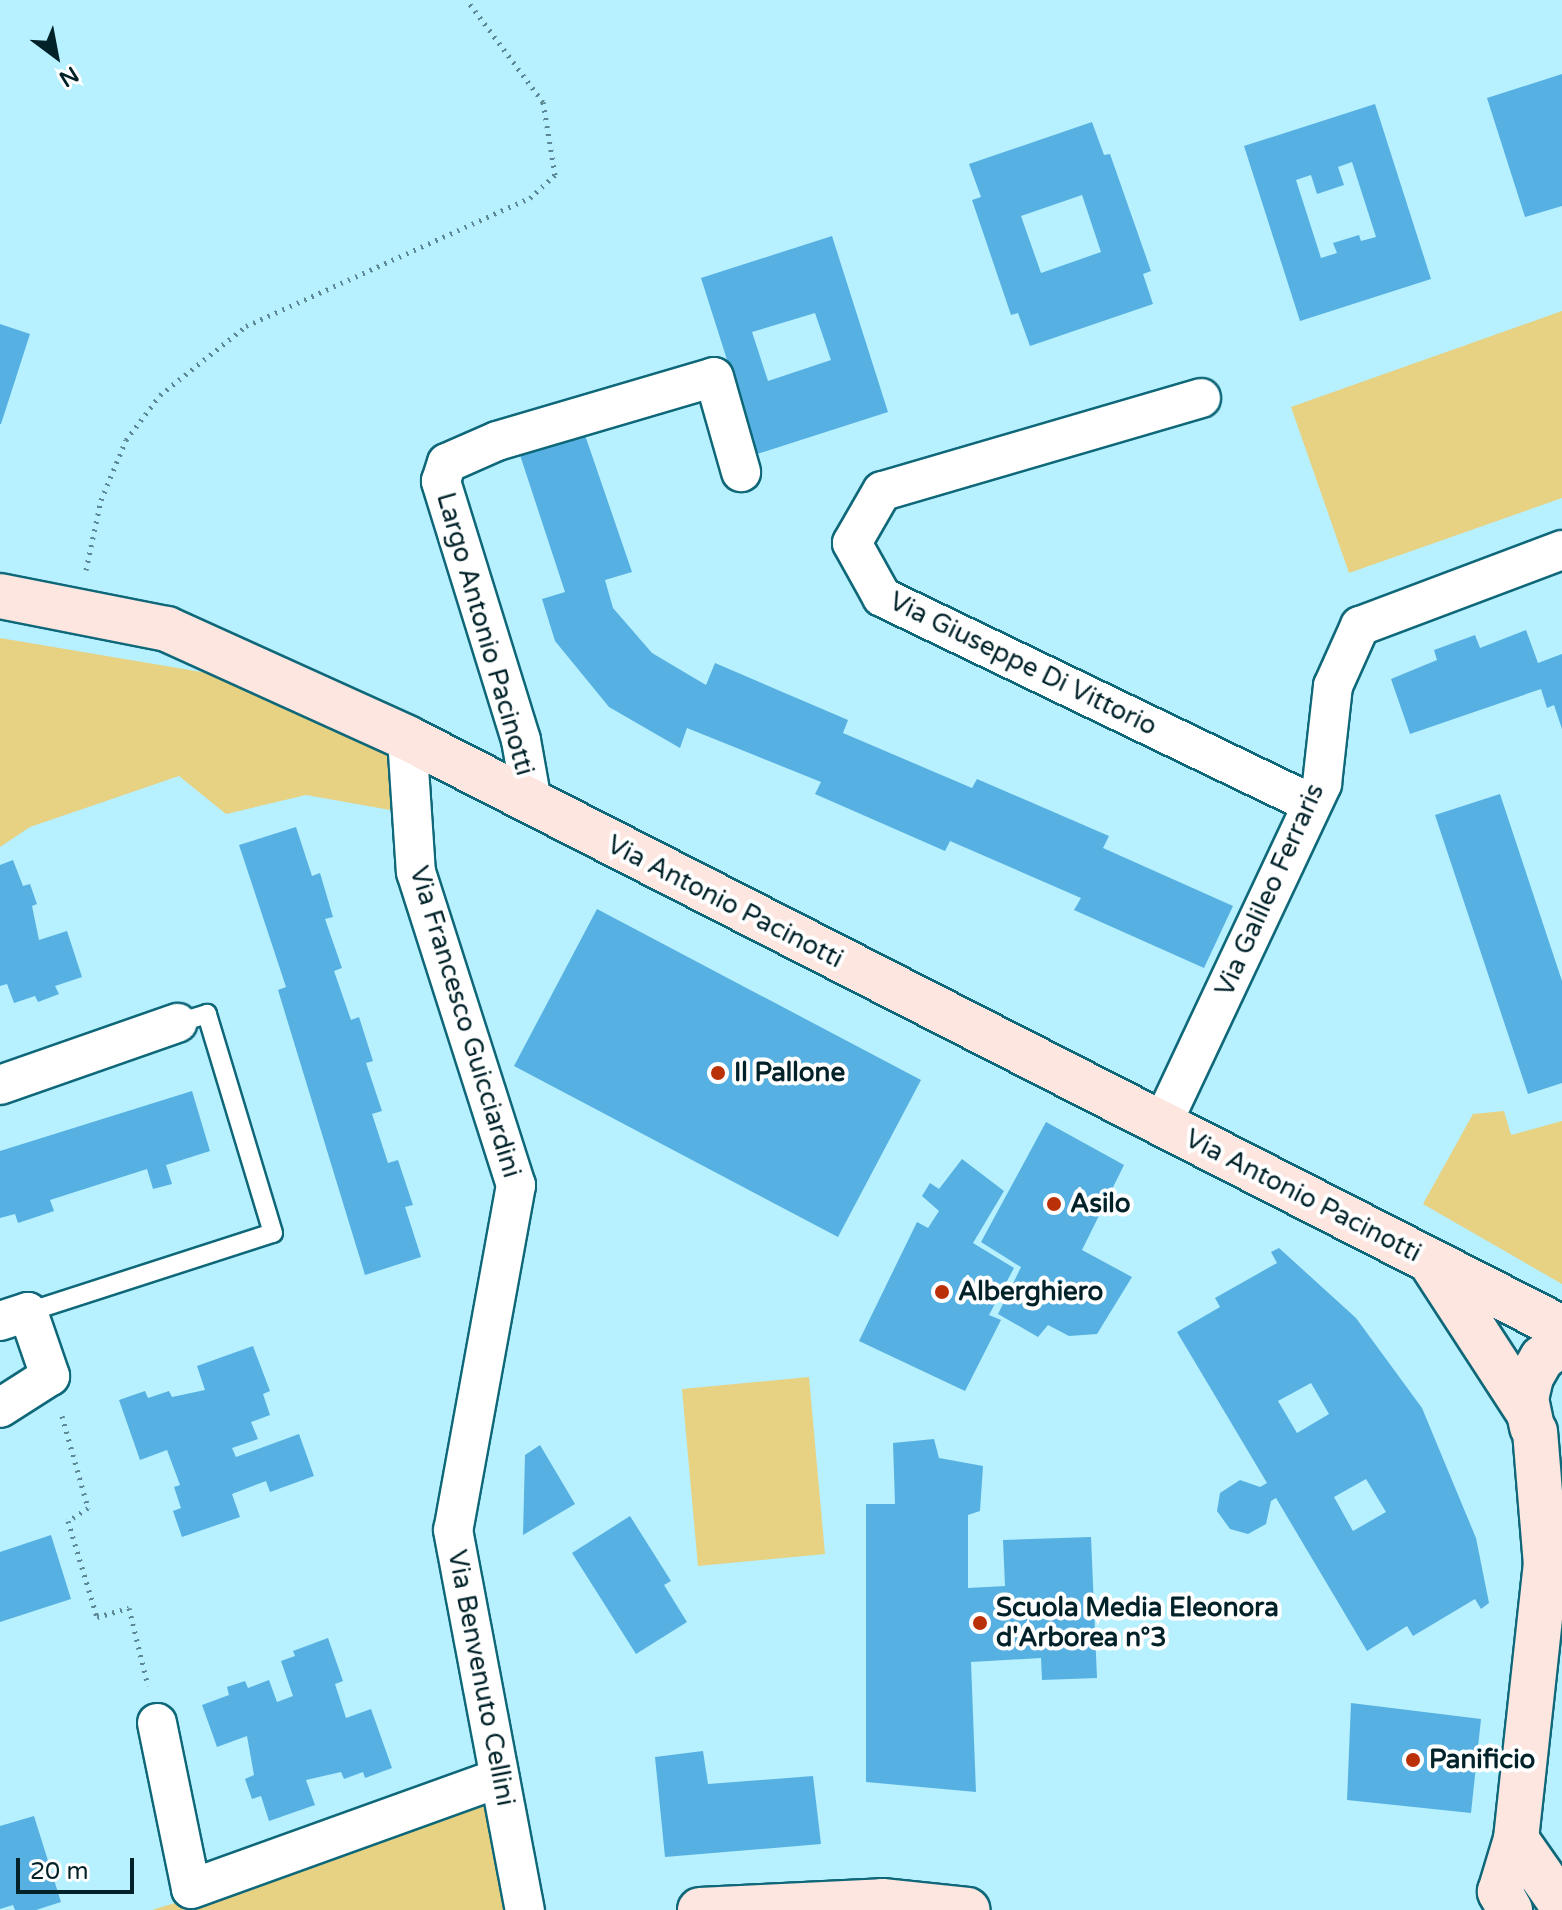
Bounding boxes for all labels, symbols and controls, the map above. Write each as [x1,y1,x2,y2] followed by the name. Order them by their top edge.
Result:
[16,16,96,96] north arrow
[54,61,83,92] text: N
[430,489,540,779] street label: Largo Antonio Pacinotti
[884,586,1162,742] street label: Via Giuseppe Di Vittorio
[1209,779,1331,1001] street label: Via Galileo Ferraris
[602,829,848,975] street label: Via Antonio Pacinotti
[403,863,527,1181] street label: Via Francesco Guicciardini
[734,1057,845,1089] place label: Il Pallone
[709,1064,727,1082] marker: Il Pallone
[1180,1123,1426,1269] street label: Via Antonio Pacinotti
[1070,1188,1131,1220] place label: Asilo
[1045,1195,1063,1213] marker: Asilo
[958,1276,1103,1308] place label: Alberghiero
[933,1283,951,1301] marker: Alberghiero
[441,1547,521,1809] street label: Via Benvenuto Cellini
[996,1592,1279,1654] place label: Scuola Media Eleonora d'Arborea n°3
[971,1614,989,1632] marker: Scuola Media Eleonora d'Arborea n°3
[1429,1744,1535,1776] place label: Panificio
[1404,1751,1422,1769] marker: Panificio
[20,1842,138,1892] scale bar
[30,1857,88,1886] text: 20 m

